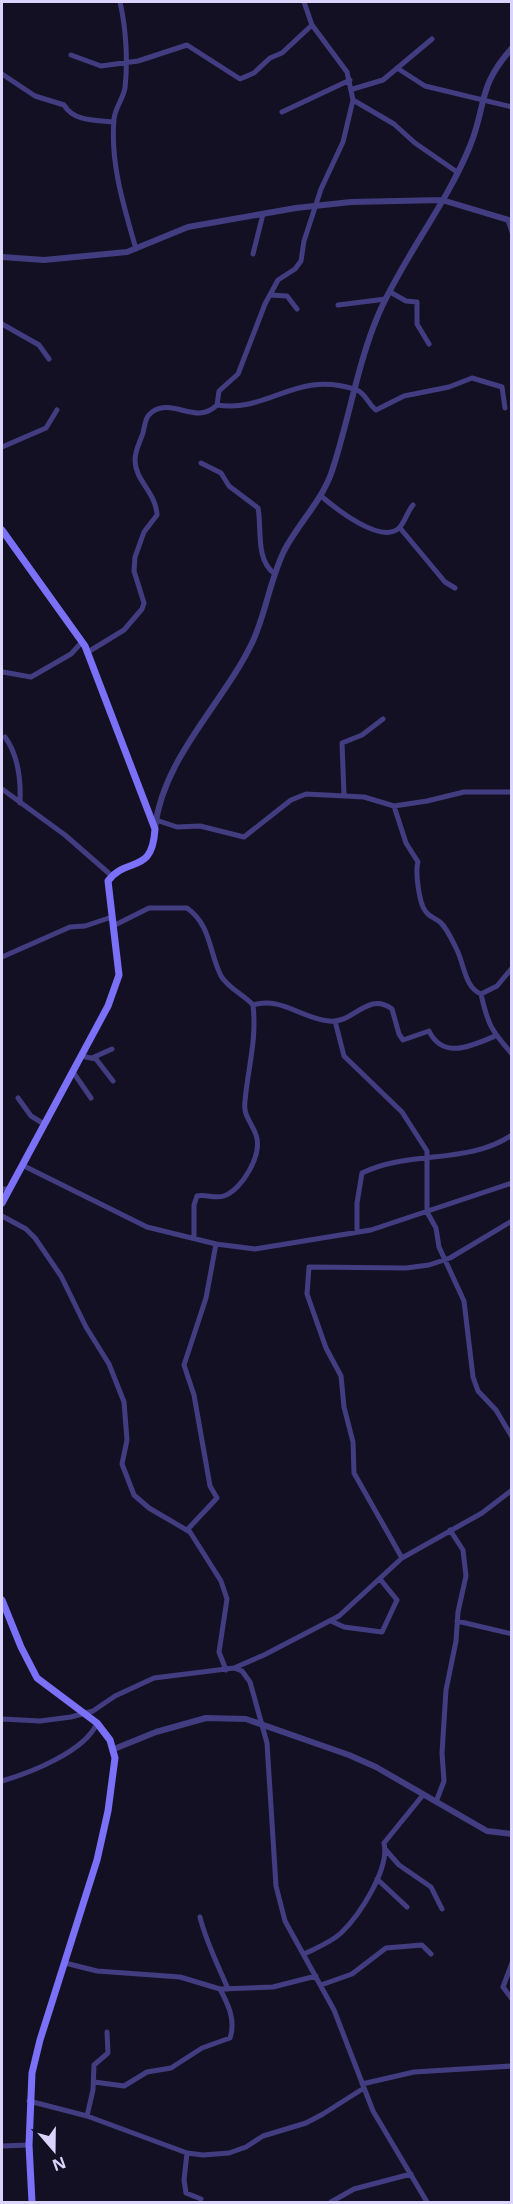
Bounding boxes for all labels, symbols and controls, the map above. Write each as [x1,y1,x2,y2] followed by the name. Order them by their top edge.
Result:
[24,2120,84,2180] north arrow
[49,2152,69,2177] text: N

